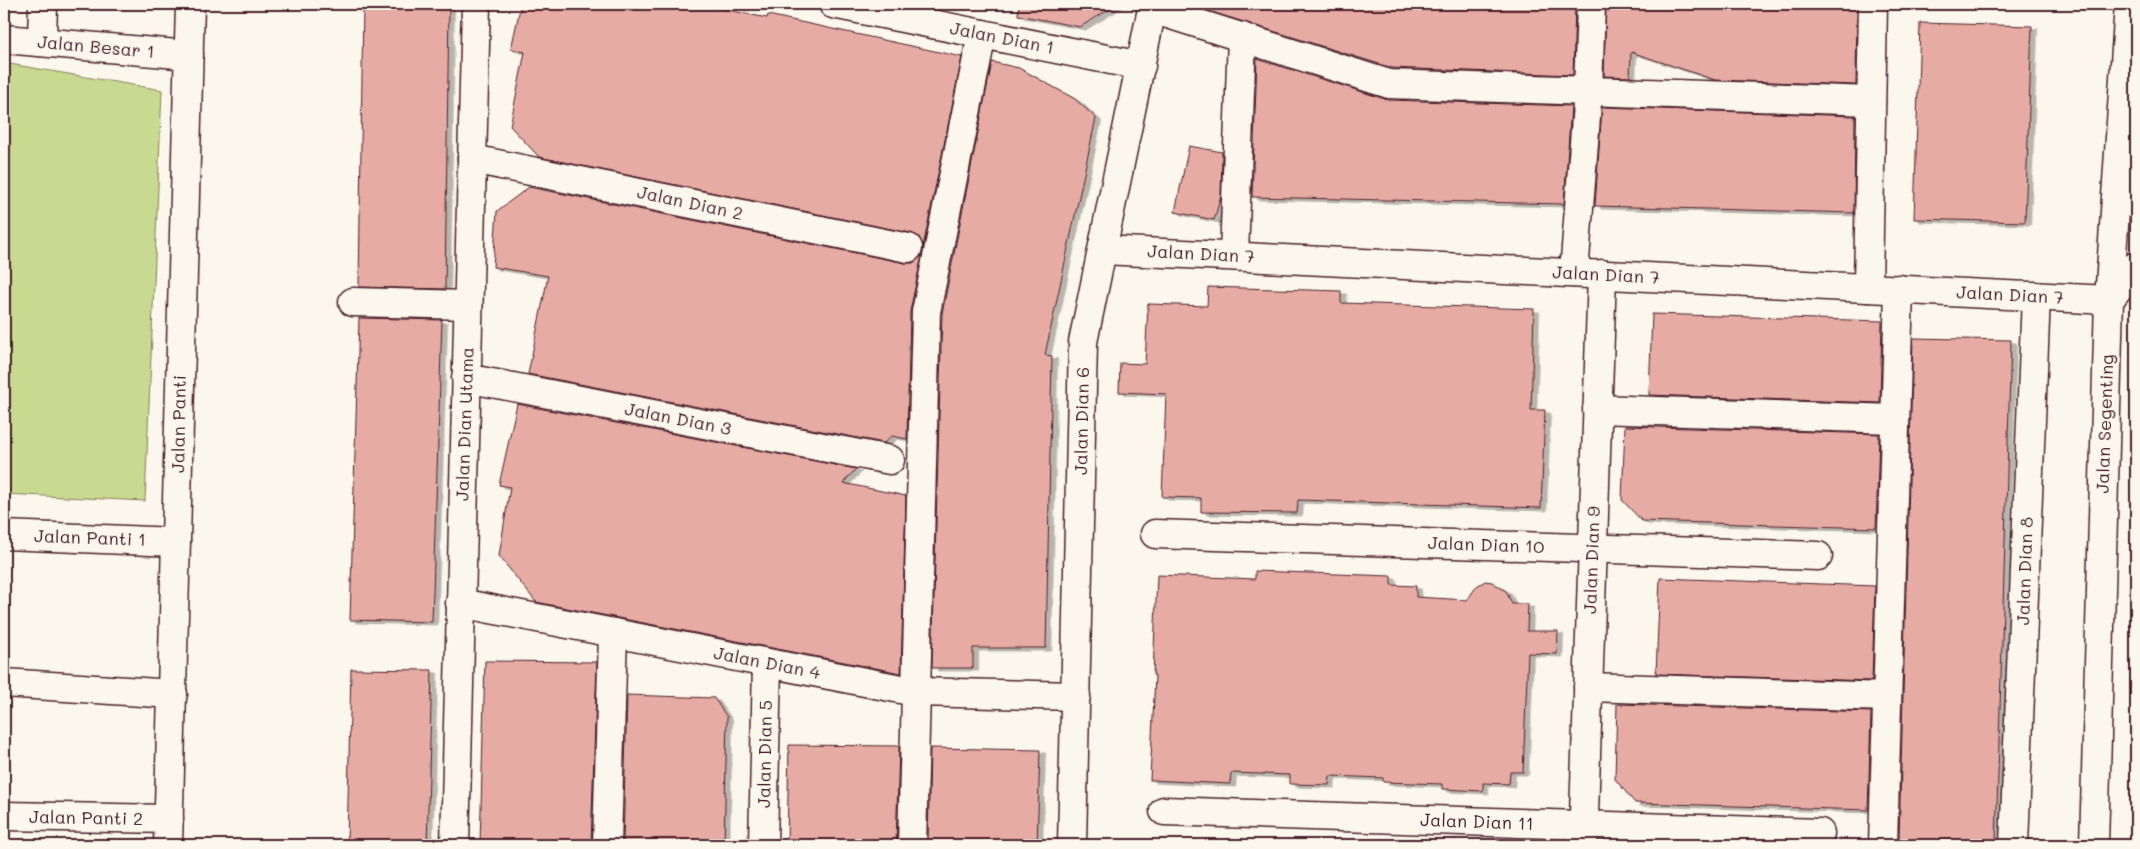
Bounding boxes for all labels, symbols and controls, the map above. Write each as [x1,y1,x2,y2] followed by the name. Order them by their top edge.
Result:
[948,15,1056,59] street label: Jalan Dian 1
[36,29,156,63] street label: Jalan Besar 1
[635,179,745,225] street label: Jalan Dian 2
[1147,238,1255,268] street label: Jalan Dian 7
[1552,259,1660,289] street label: Jalan Dian 7
[1956,279,2064,309] street label: Jalan Dian 7
[449,347,479,501] street label: Jalan Dian Utama
[2090,354,2118,494] street label: Jalan Segenting
[1068,367,1094,475] street label: Jalan Dian 6
[165,375,191,473] street label: Jalan Panti
[623,396,733,440] street label: Jalan Dian 3
[1577,505,1605,614] street label: Jalan Dian 9
[2010,516,2038,625] street label: Jalan Dian 8
[34,523,146,551] street label: Jalan Panti 1
[1427,530,1545,558] street label: Jalan Dian 10
[712,640,823,684] street label: Jalan Dian 4
[751,700,777,808] street label: Jalan Dian 5
[29,804,143,830] street label: Jalan Panti 2
[1420,807,1534,835] street label: Jalan Dian 11

